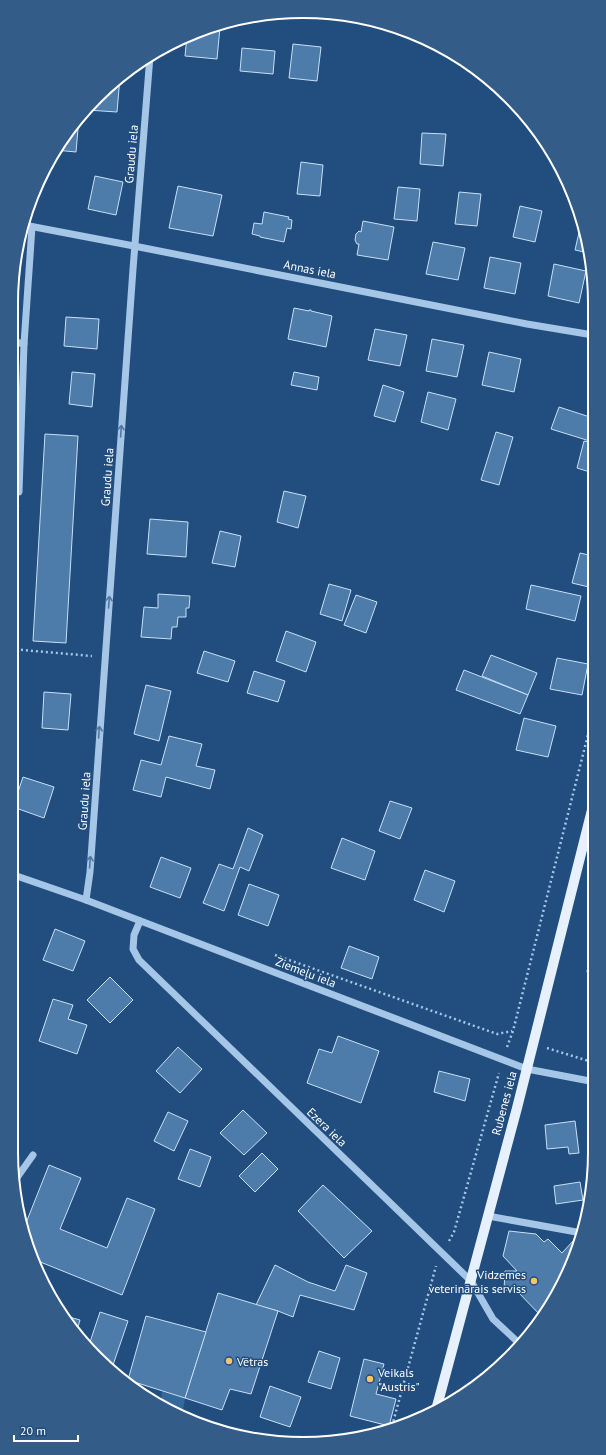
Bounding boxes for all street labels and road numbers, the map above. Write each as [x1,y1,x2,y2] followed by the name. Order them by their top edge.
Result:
[121,124,141,184] street label: Graudu iela
[282,257,338,281] street label: Annas iela
[97,447,117,507] street label: Graudu iela
[74,771,94,831] street label: Graudu iela
[274,954,338,990] street label: Ziemeļu iela
[488,1069,520,1137] street label: Rubenes iela
[304,1104,350,1150] street label: Ezera iela

